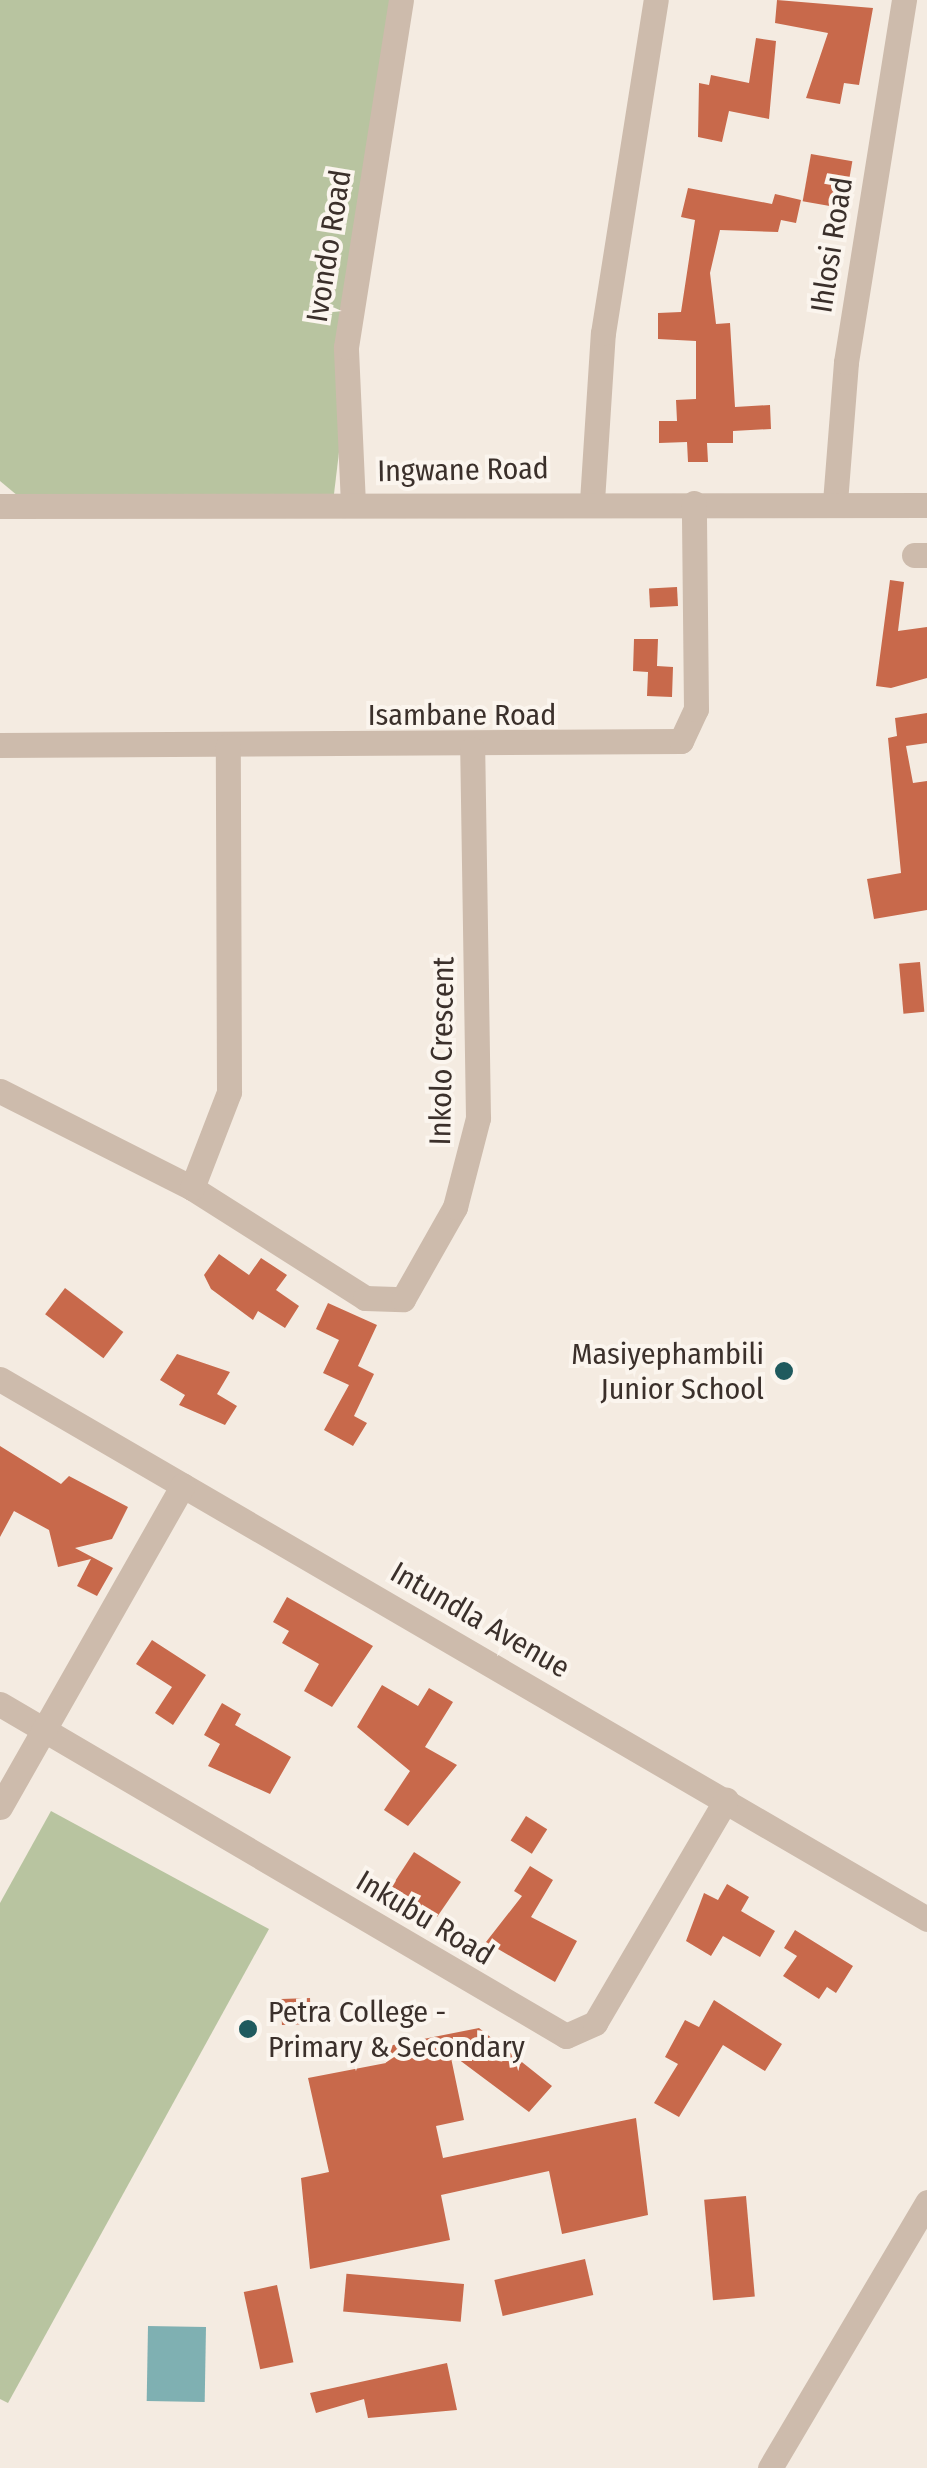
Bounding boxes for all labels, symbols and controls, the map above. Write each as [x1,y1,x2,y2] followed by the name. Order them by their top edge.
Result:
[299,167,359,325] street label: Ivondo Road
[804,175,860,315] street label: Ihlosi Road
[377,451,549,489] street label: Ingwane Road
[368,697,556,733] street label: Isambane Road
[422,956,462,1146] street label: Inkolo Crescent
[571,1336,764,1406] place label: Masiyephambili Junior School
[773,1360,795,1382] marker: Masiyephambili Junior School
[384,1554,576,1686] street label: Intundla Avenue
[350,1863,500,1973] street label: Inkubu Road
[268,1994,525,2064] place label: Petra College - Primary & Secondary
[237,2018,259,2040] marker: Petra College - Primary & Secondary

